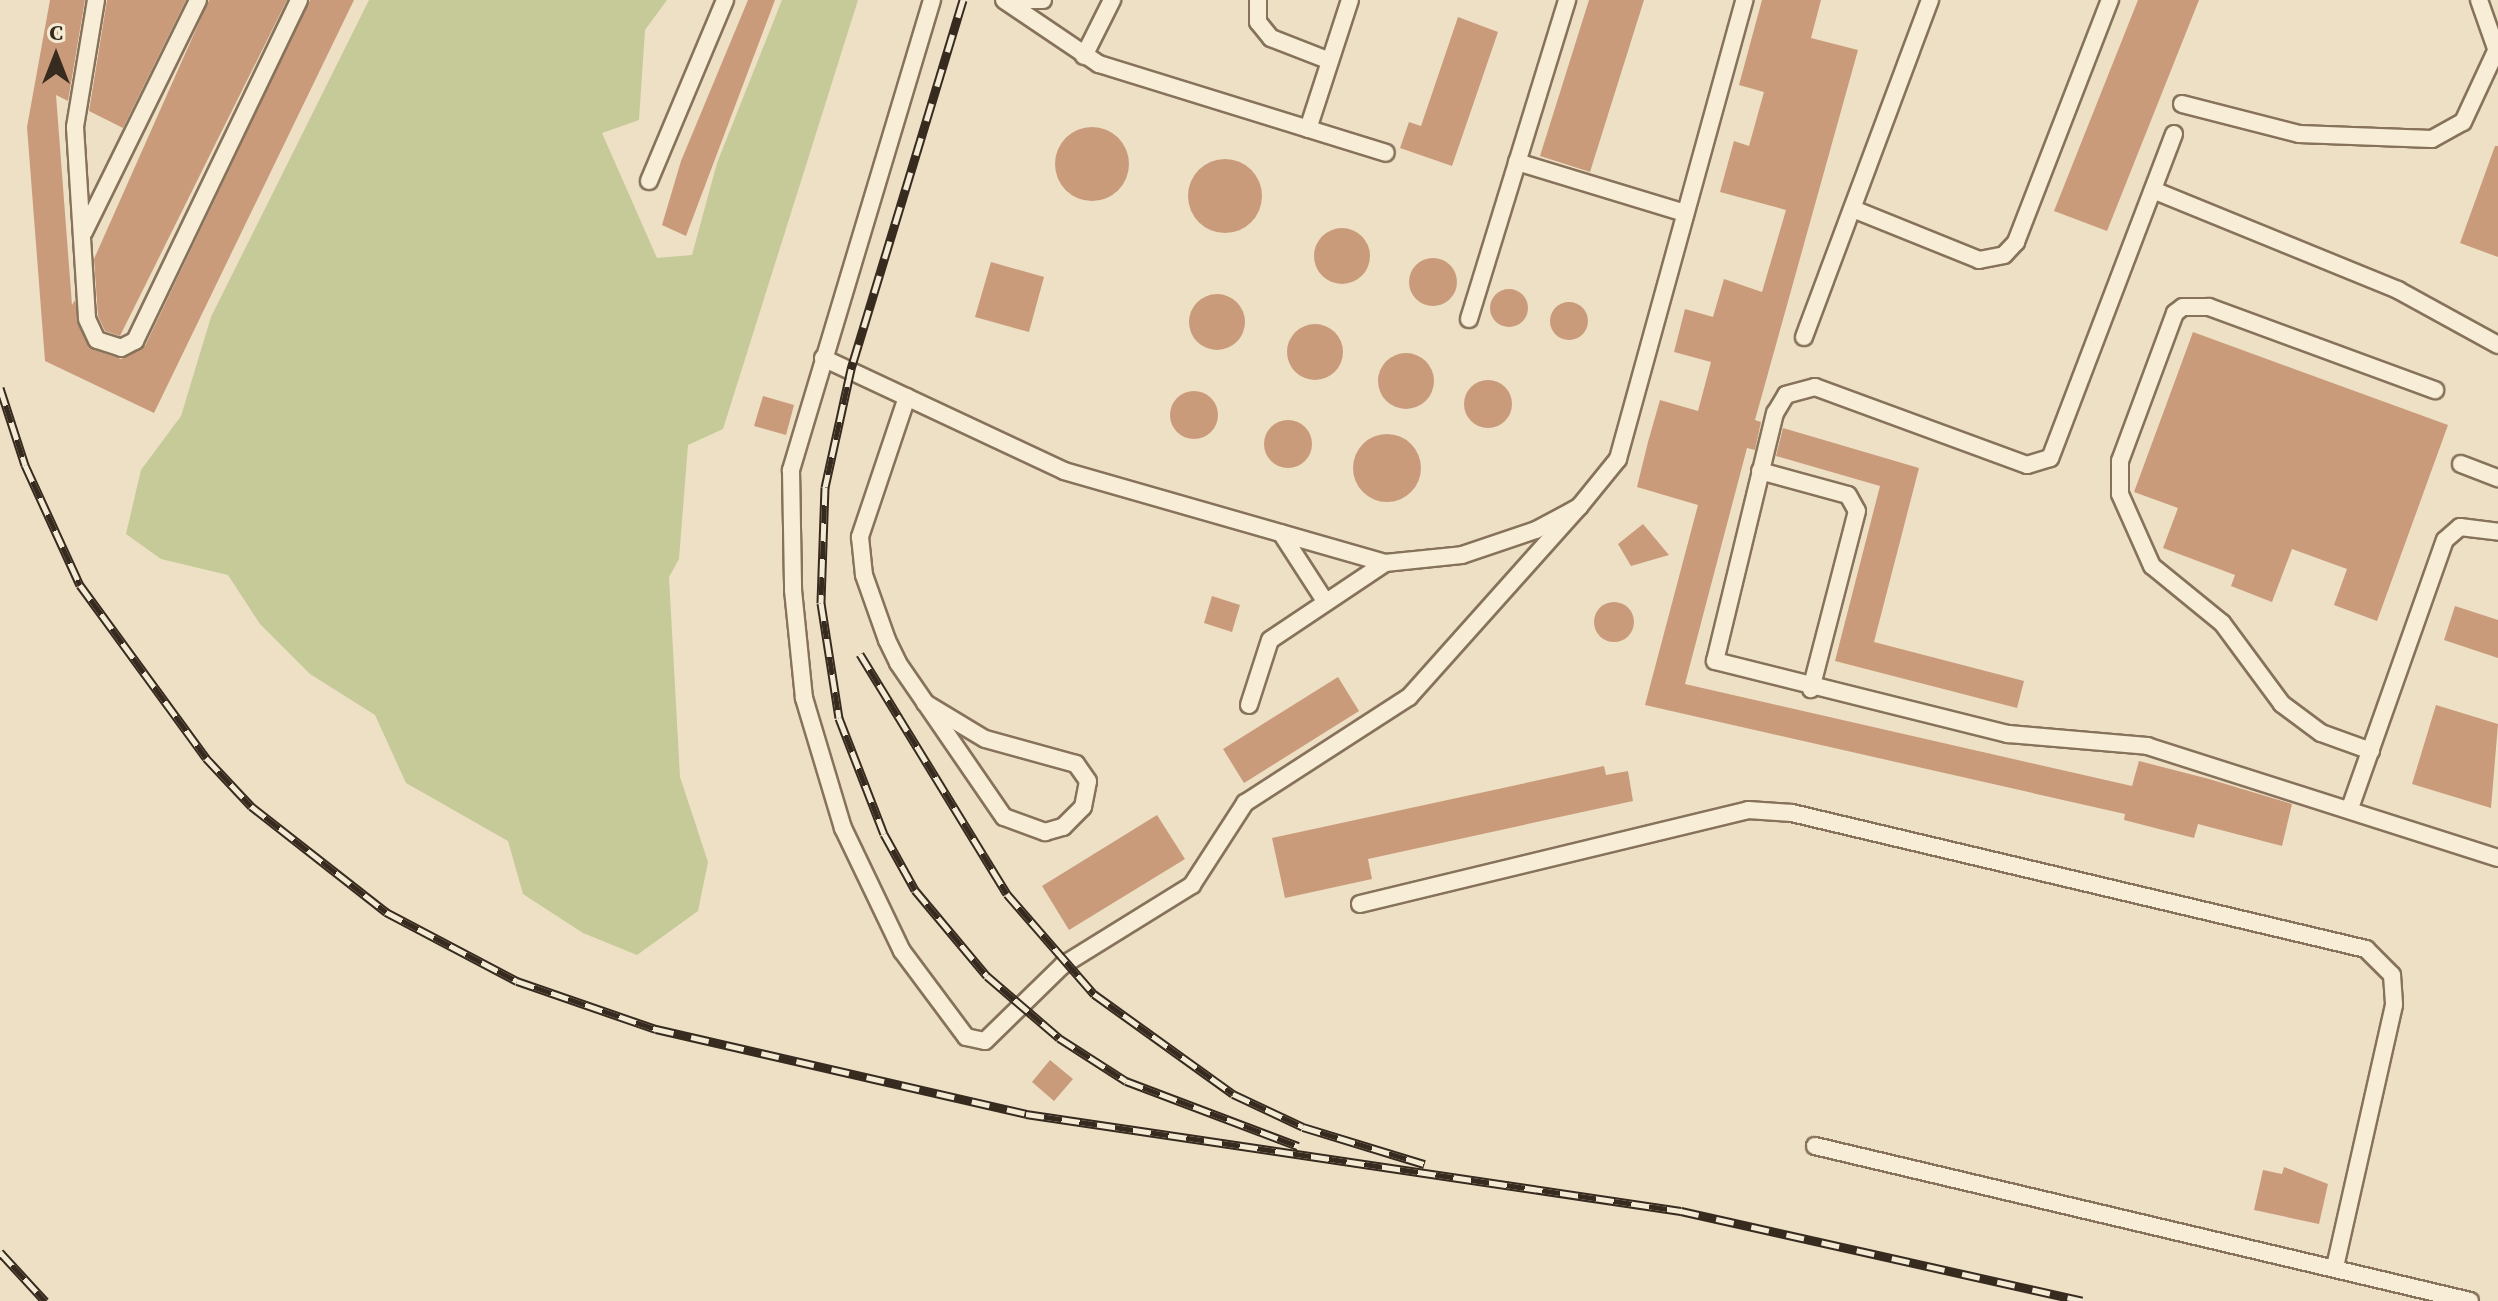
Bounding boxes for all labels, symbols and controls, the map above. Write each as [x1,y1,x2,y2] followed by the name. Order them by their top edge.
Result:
[16,16,96,96] north arrow
[49,17,63,47] text: С

